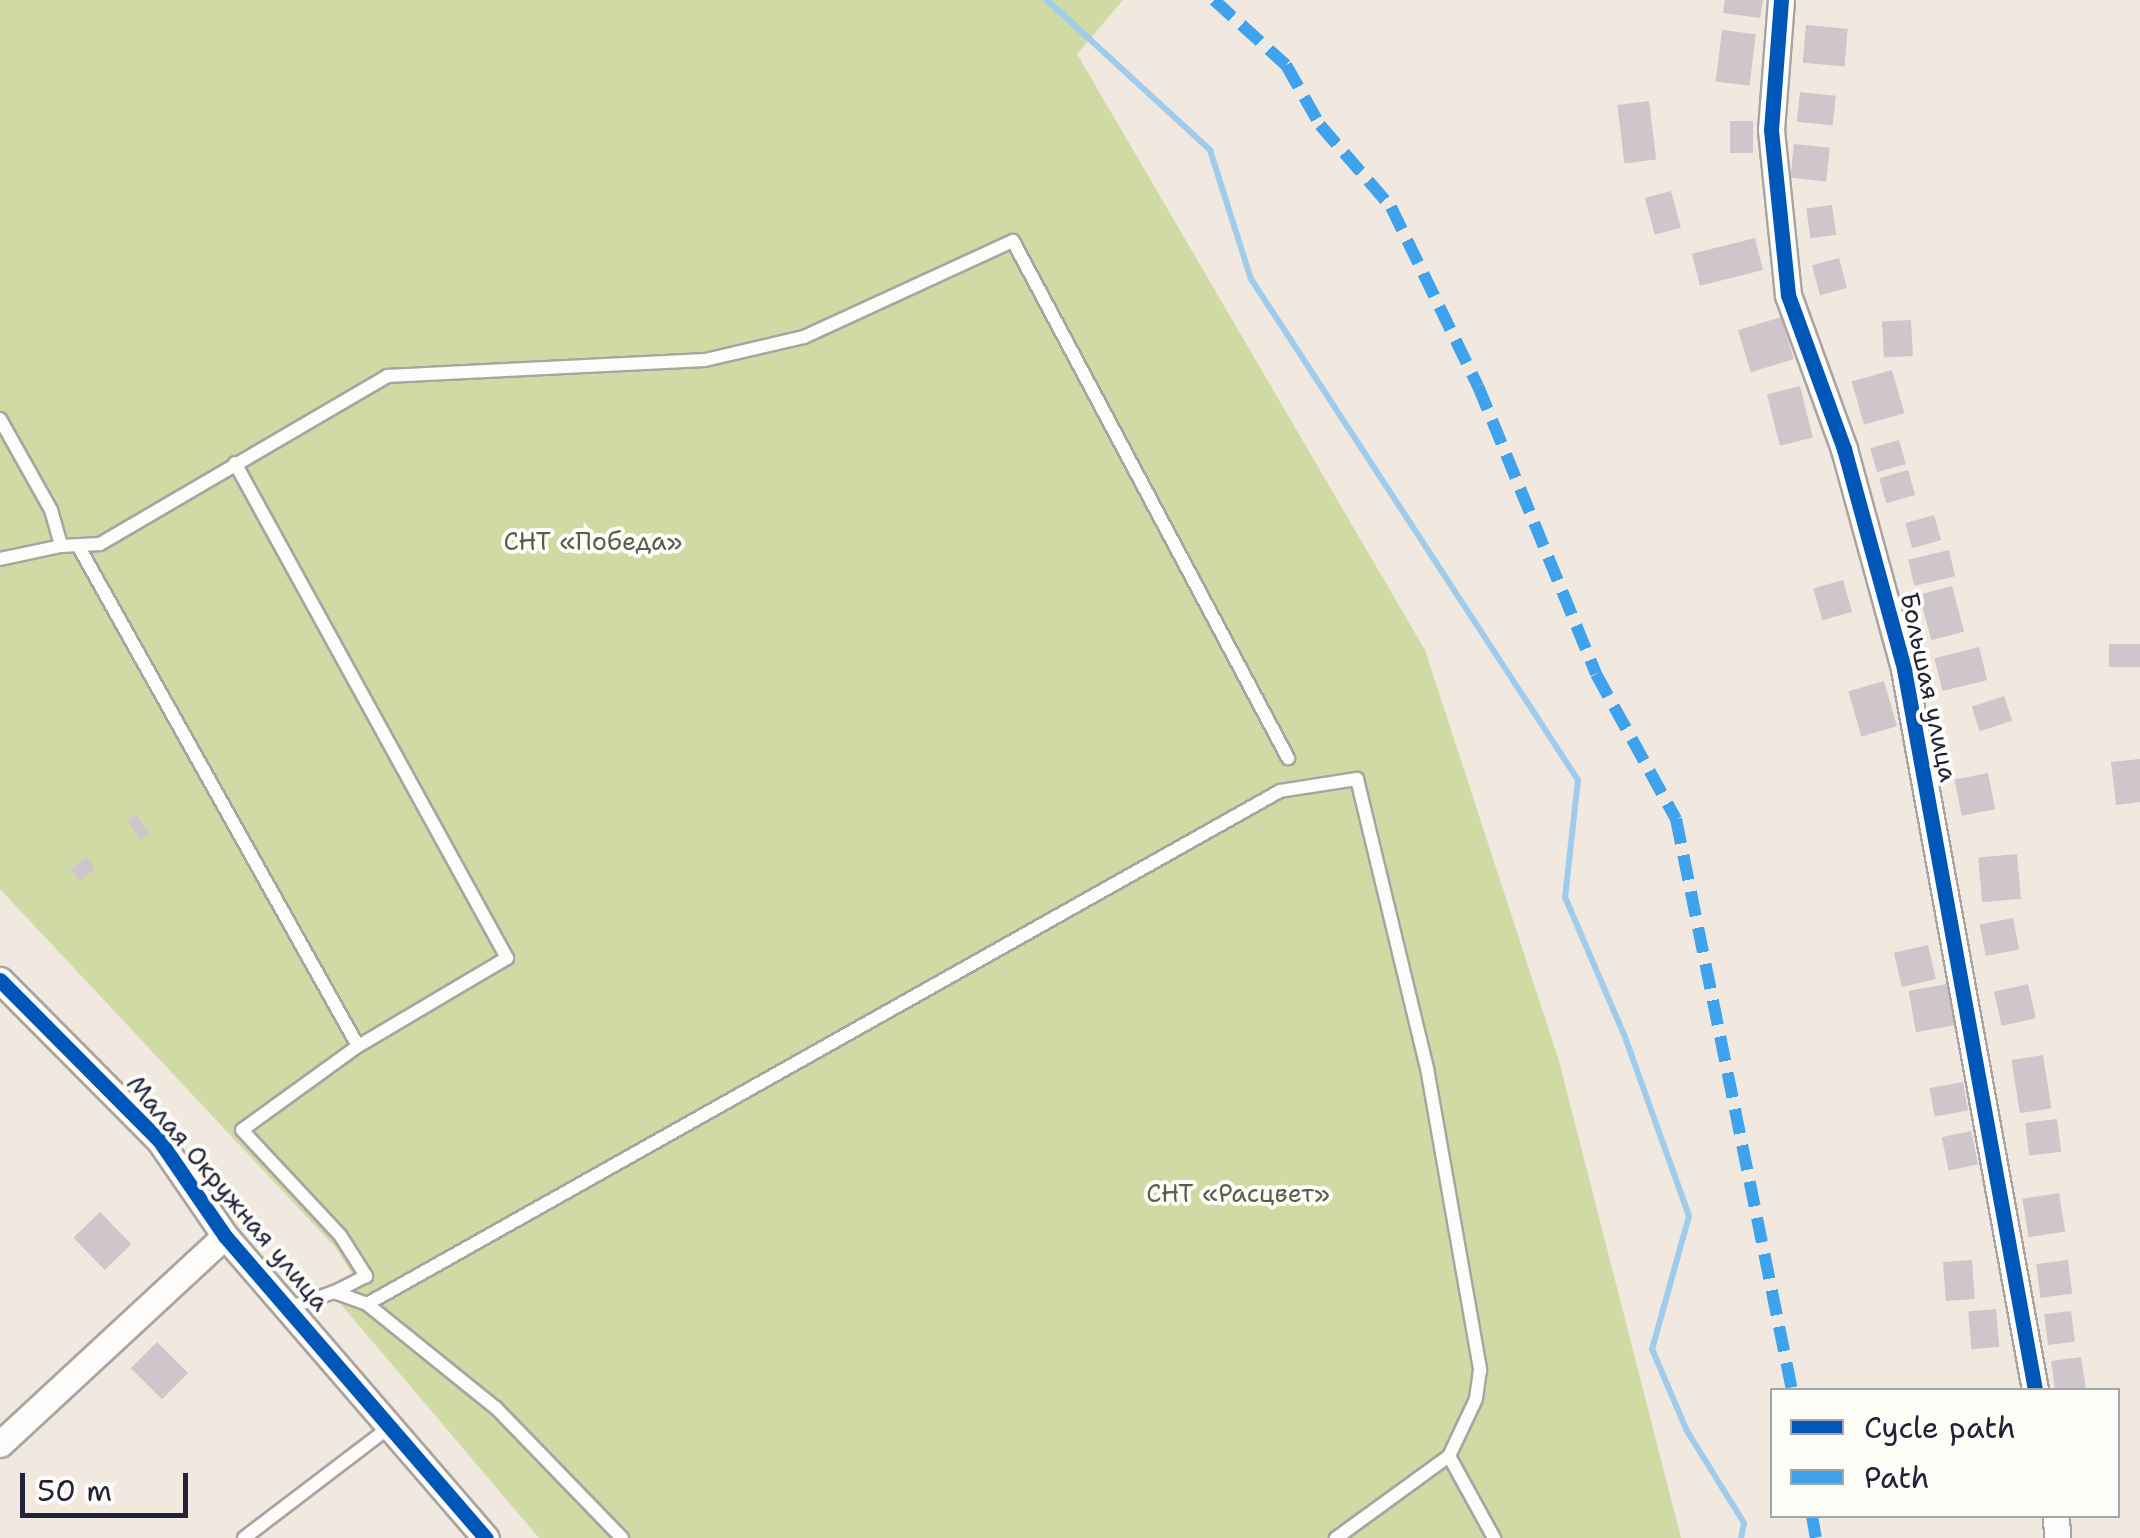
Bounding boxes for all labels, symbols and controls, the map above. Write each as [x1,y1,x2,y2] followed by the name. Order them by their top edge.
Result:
[504,526,682,556] park label: СНТ «Победа»
[1894,590,1964,784] street label: Большая улица
[121,1069,335,1317] street label: Малая Окружная улица
[1146,1178,1330,1208] park label: СНТ «Расцвет»
[1770,1388,2120,1518] legend
[1864,1407,2016,1448] text: Cycle path
[25,1453,192,1515] scale bar
[1864,1457,1930,1498] text: Path
[37,1470,112,1511] text: 50 m

